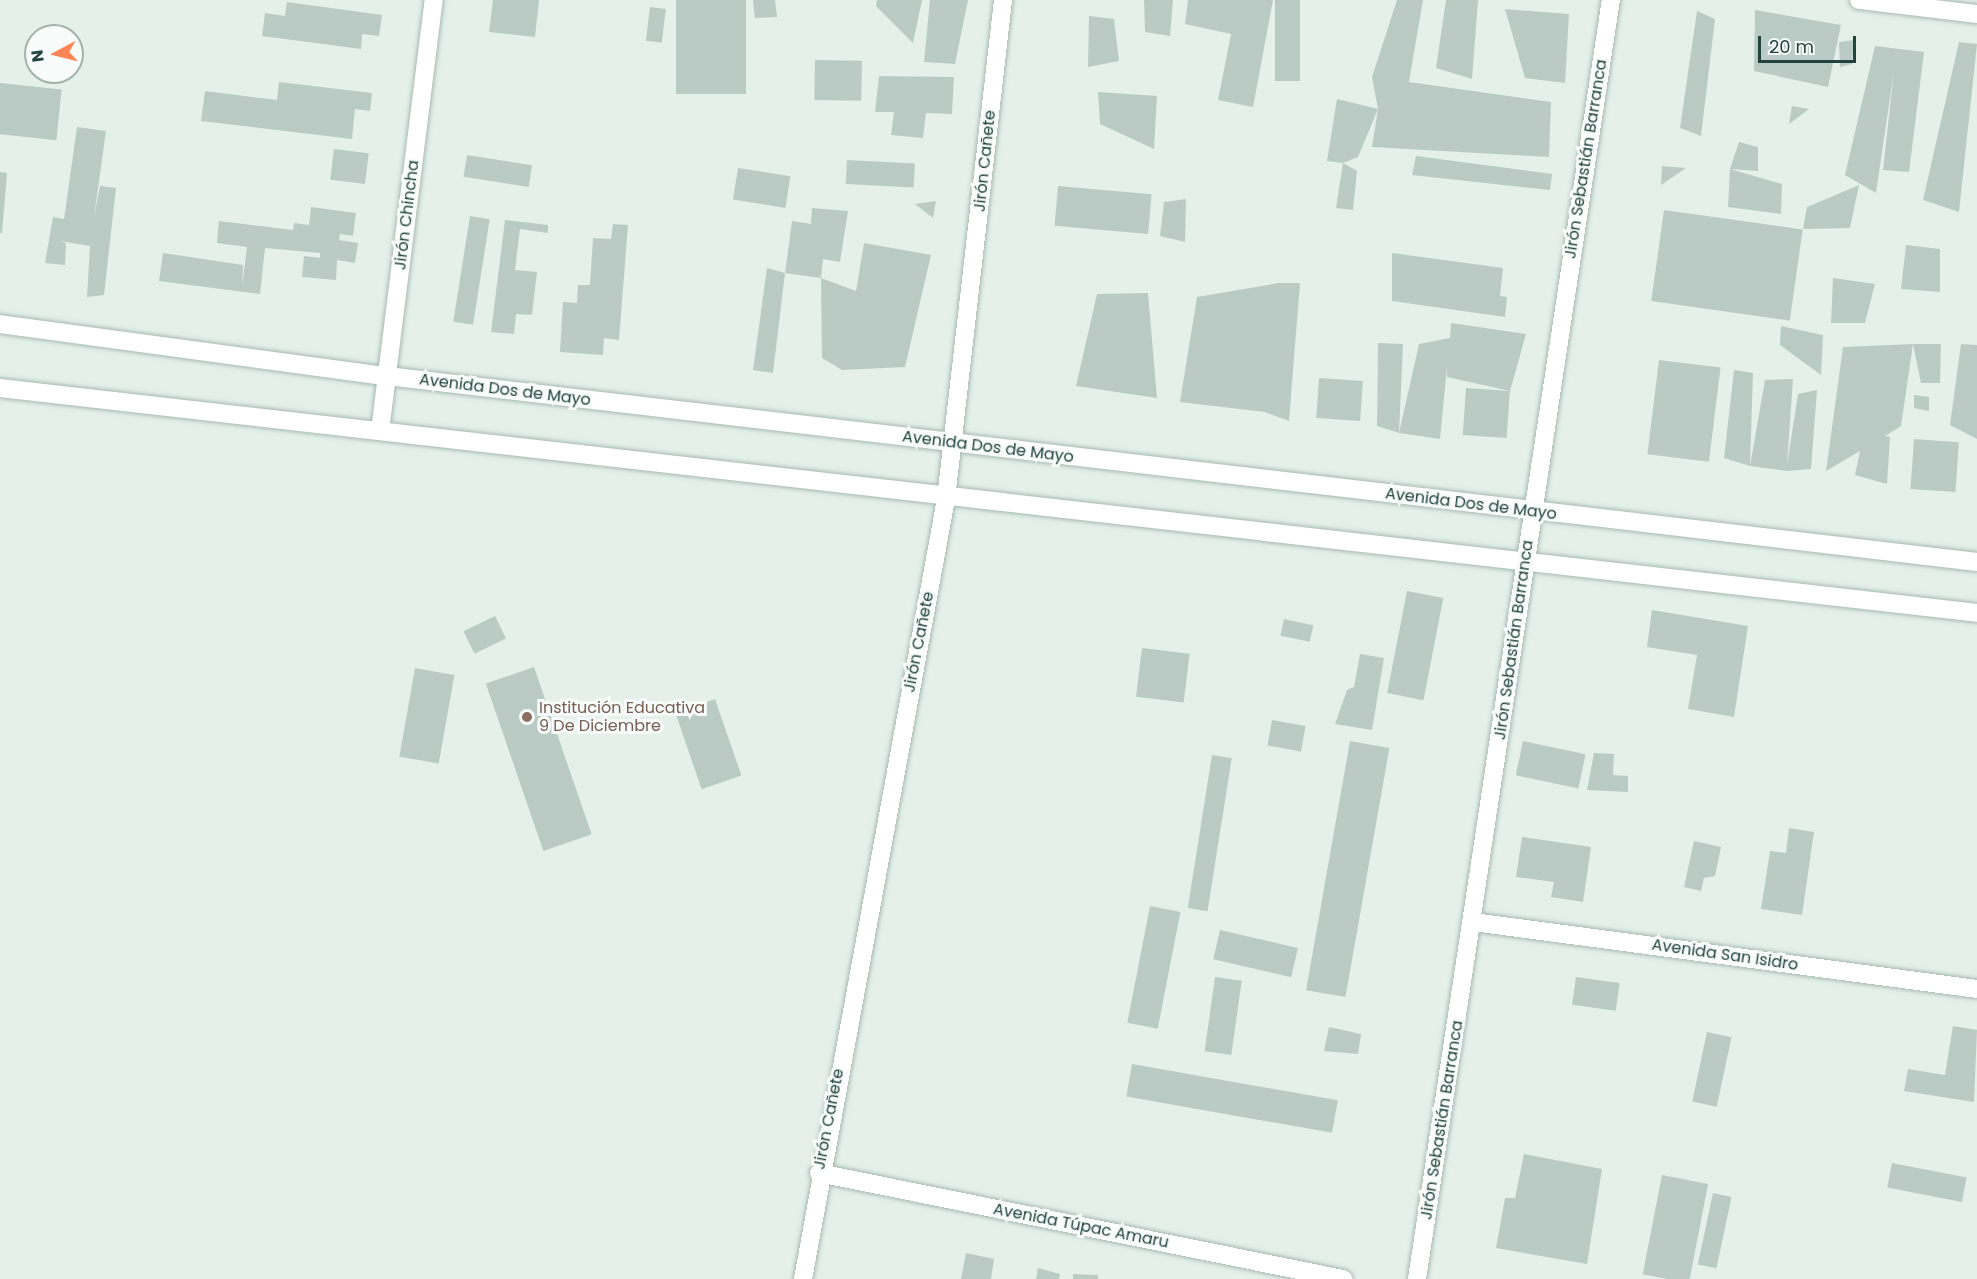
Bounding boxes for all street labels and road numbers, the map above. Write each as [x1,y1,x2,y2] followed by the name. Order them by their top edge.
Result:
[1561,58,1611,260] street label: Jirón Sebastián Barranca
[970,109,1000,213] street label: Jirón Cañete
[391,159,423,271] street label: Jirón Chincha
[418,370,592,410] street label: Avenida Dos de Mayo
[901,427,1075,467] street label: Avenida Dos de Mayo
[1384,484,1558,524] street label: Avenida Dos de Mayo
[1490,539,1538,741] street label: Jirón Sebastián Barranca
[900,590,938,694] street label: Jirón Cañete
[1651,935,1799,975] street label: Avenida San Isidro
[1417,1019,1467,1221] street label: Jirón Sebastián Barranca
[810,1067,848,1171] street label: Jirón Cañete
[992,1200,1170,1252] street label: Avenida Túpac Amaru

